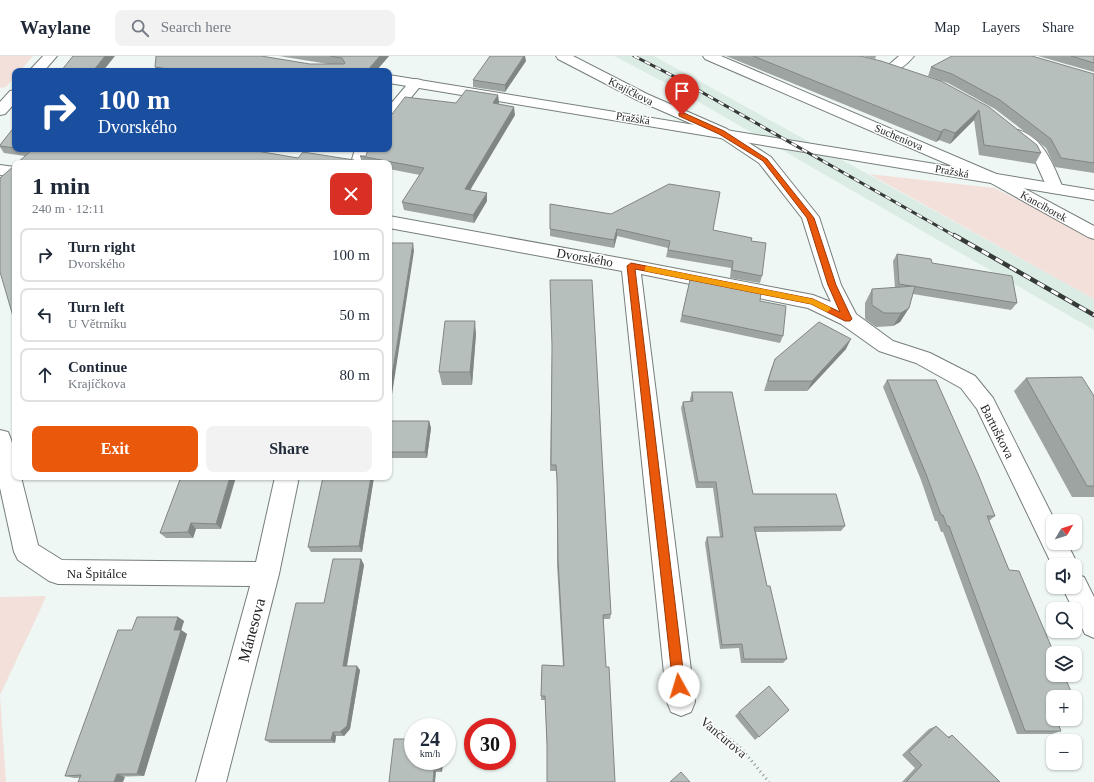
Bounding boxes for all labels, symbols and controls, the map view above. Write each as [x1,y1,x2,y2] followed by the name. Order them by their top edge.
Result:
[115,10,395,46] search box
[20,17,91,38] text: Waylane
[129,17,151,39] icon: search
[161,19,231,35] text: Search here
[934,20,960,35] text: Map
[982,20,1020,35] text: Layers
[1042,20,1074,35] text: Share
[665,74,699,115] pin
[607,75,656,107] street label: Krajíčkova
[671,80,693,102] icon: arrive
[32,84,84,136] icon: right
[98,84,170,115] text: 100 m
[615,109,651,127] street label: Pražská
[98,117,177,137] text: Dvorského
[873,121,925,153] street label: Sucheniova
[934,162,970,180] street label: Pražská
[32,173,90,199] text: 1 min
[330,173,372,215] button: close
[1019,188,1070,224] street label: Kanciborek
[32,201,105,216] text: 240 m · 12:11
[68,239,135,255] text: Turn right
[34,244,56,266] icon: right
[556,245,614,270] street label: Dvorského
[332,247,370,263] text: 100 m
[68,256,125,271] text: Dvorského
[68,299,125,315] text: Turn left
[34,304,56,326] icon: left
[340,307,370,323] text: 50 m
[68,316,127,331] text: U Větrníku
[68,359,127,375] text: Continue
[34,364,56,386] icon: ahead
[340,367,370,383] text: 80 m
[68,376,126,391] text: Krajíčkova
[977,401,1018,461] street label: Bartuškova
[32,426,198,472] button: Exit
[206,426,372,472] button: Share
[1046,514,1082,550] north arrow
[1046,514,1082,770] map controls
[1046,558,1082,594] button: sound
[67,566,127,581] street label: Na Špitálce
[235,596,268,664] street label: Mánesova
[1046,602,1082,638] button: search
[1046,646,1082,682] button: layers
[658,665,700,707] position arrow
[1046,690,1082,726] button: +
[698,714,750,761] street label: Vančurova
[464,718,516,770] speed limit sign: 30
[420,728,440,750] text: 24
[1046,734,1082,770] button: −
[420,748,440,759] text: km/h

